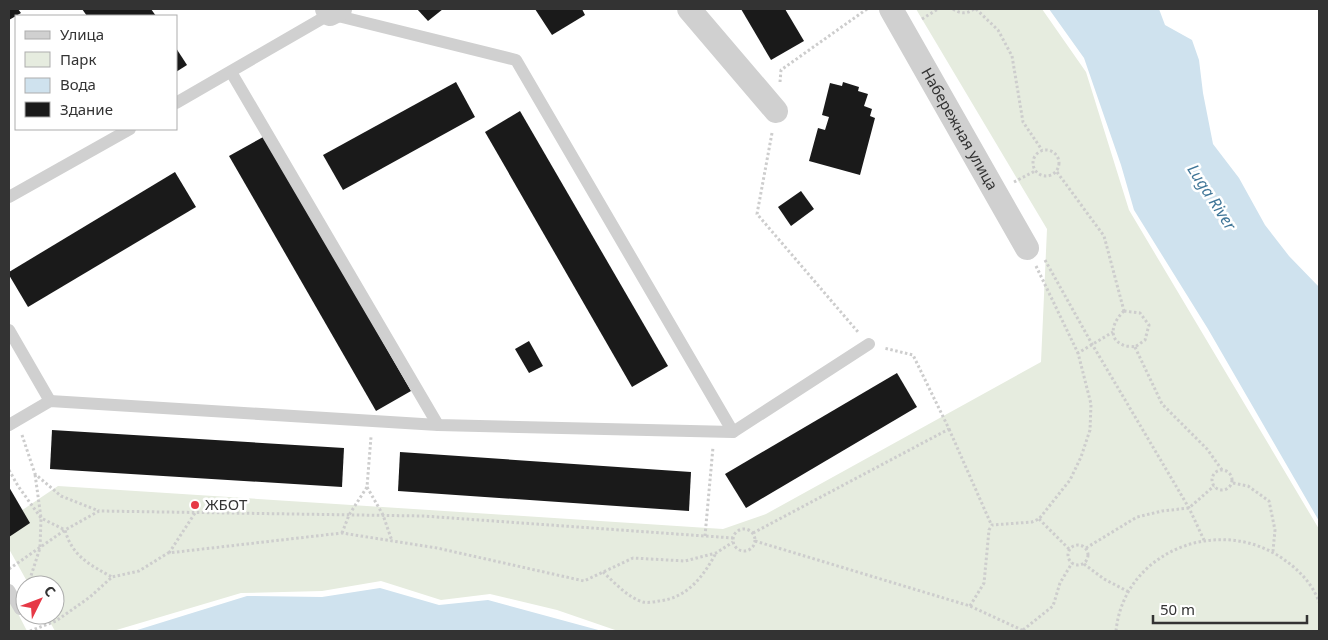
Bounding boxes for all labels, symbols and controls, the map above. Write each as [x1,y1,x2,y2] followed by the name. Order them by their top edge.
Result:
[15,15,178,130] legend
[60,24,104,44] text: Улица
[60,49,96,69] text: Парк
[917,64,1003,193] street label: Набережная улица
[60,74,96,94] text: Вода
[60,99,113,119] text: Здание
[1182,160,1242,235] water label: Luga River
[205,494,248,514] place label: ЖБОТ
[189,499,201,511] marker: ЖБОТ
[15,575,65,625] north arrow
[40,581,60,601] text: С
[1153,592,1307,624] scale bar
[1160,599,1195,619] text: 50 m

